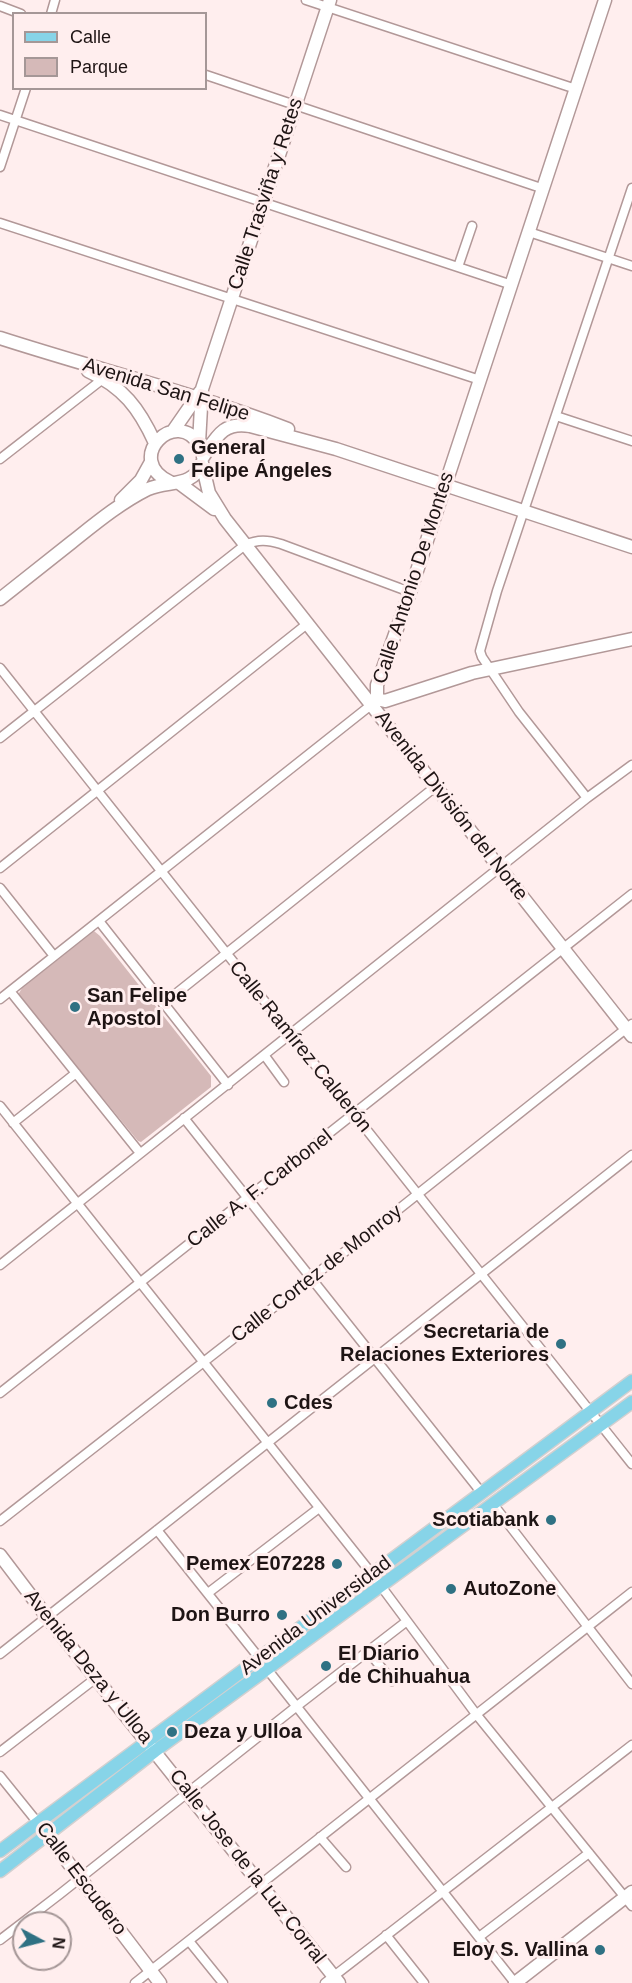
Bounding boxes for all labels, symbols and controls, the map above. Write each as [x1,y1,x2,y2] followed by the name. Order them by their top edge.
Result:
[12,12,207,90] legend
[70,27,111,47] text: Calle
[70,57,128,77] text: Parque
[224,95,308,293] street label: Calle Trasviña y Retes
[80,353,252,427] street label: Avenida San Felipe
[191,436,332,483] place label: General Felipe Ángeles
[172,452,186,466] marker: General Felipe Ángeles
[368,469,460,687] street label: Calle Antonio De Montes
[369,706,533,906] street label: Avenida División del Norte
[224,957,376,1137] street label: Calle Ramírez Calderón
[87,984,187,1031] place label: San Felipe Apostol
[68,1000,82,1014] marker: San Felipe Apostol
[183,1125,337,1253] street label: Calle A. F. Carbonel
[227,1200,407,1348] street label: Calle Cortez de Monroy
[340,1320,549,1367] place label: Secretaria de Relaciones Exteriores
[554,1337,568,1351] marker: Secretaria de Relaciones Exteriores
[284,1391,333,1415] place label: Cdes
[265,1396,279,1410] marker: Cdes
[432,1508,539,1532] place label: Scotiabank
[544,1513,558,1527] marker: Scotiabank
[236,1551,396,1681] street label: Avenida Universidad
[186,1552,325,1576] place label: Pemex E07228
[330,1557,344,1571] marker: Pemex E07228
[463,1577,556,1601] place label: AutoZone
[444,1582,458,1596] marker: AutoZone
[19,1585,157,1749] street label: Avenida Deza y Ulloa
[171,1603,270,1627] place label: Don Burro
[275,1608,289,1622] marker: Don Burro
[338,1642,470,1689] place label: El Diario de Chihuahua
[319,1659,333,1673] marker: El Diario de Chihuahua
[184,1720,302,1744] place label: Deza y Ulloa
[165,1725,179,1739] marker: Deza y Ulloa
[164,1765,330,1969] street label: Calle Jose de la Luz Corral
[31,1818,131,1940] street label: Calle Escudero
[12,1911,72,1971] north arrow
[49,1936,68,1950] text: N
[452,1938,588,1962] place label: Eloy S. Vallina
[593,1943,607,1957] marker: Eloy S. Vallina

